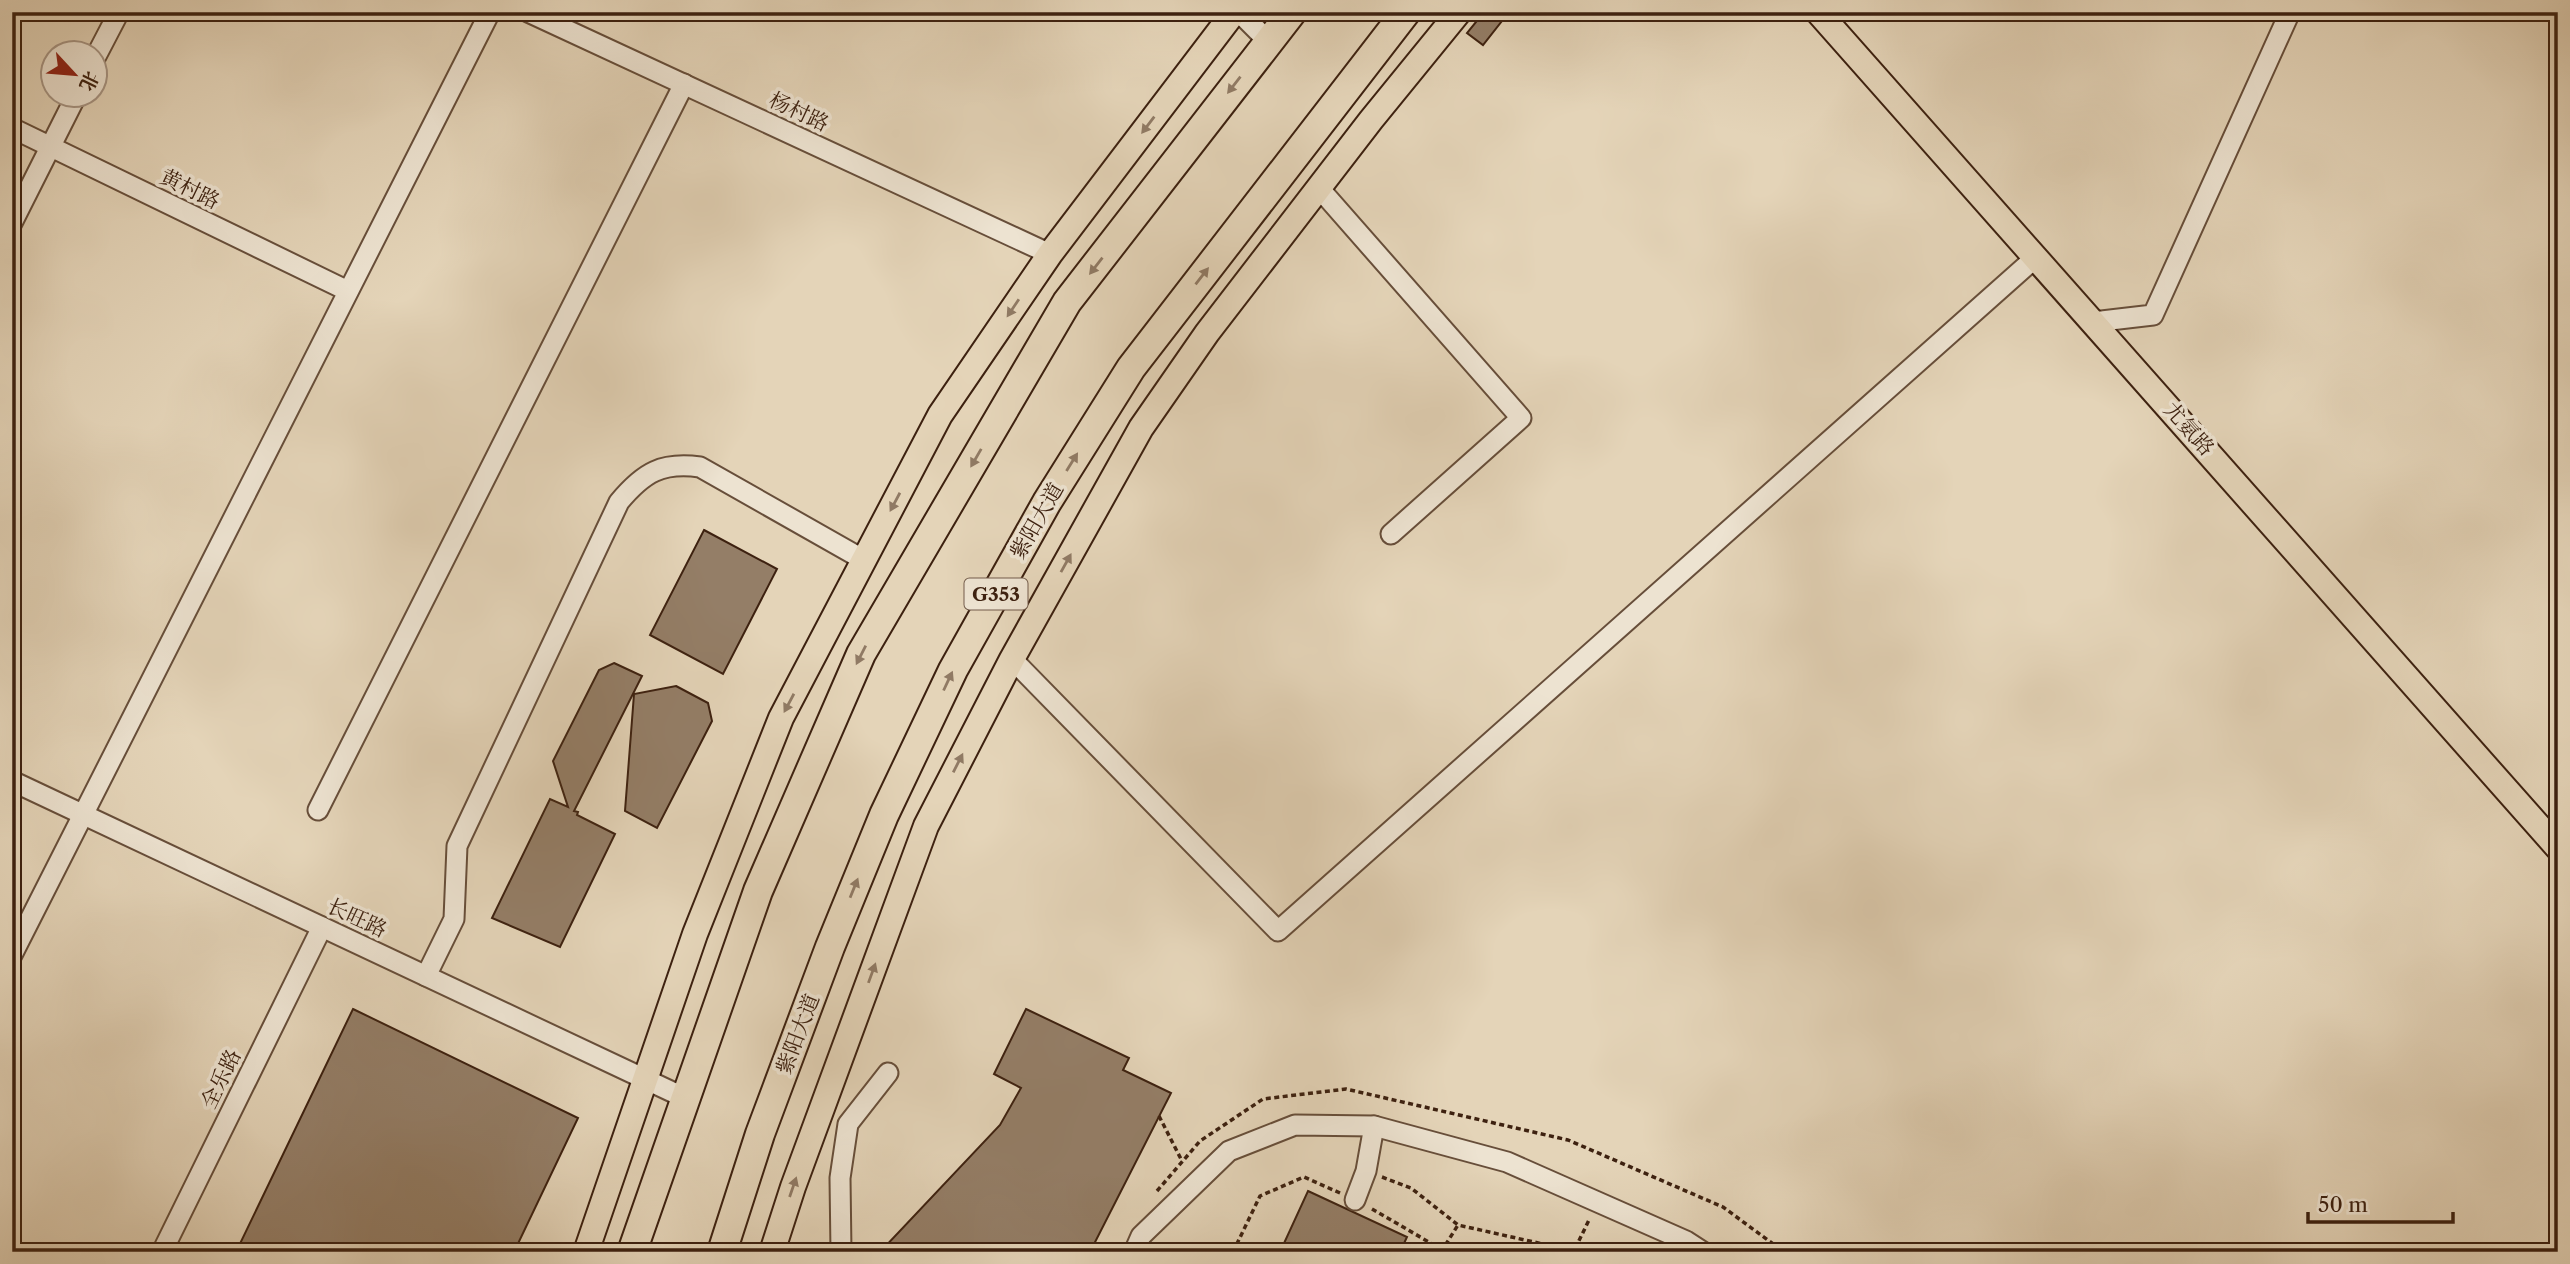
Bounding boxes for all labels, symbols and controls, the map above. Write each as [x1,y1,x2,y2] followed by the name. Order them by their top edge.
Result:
[38,38,108,108] north arrow
[74,68,103,95] text: 北
[1228,76,1242,94] one-way arrow
[765,87,833,136] street label: 杨村路
[1141,115,1156,133] one-way arrow
[156,164,224,214] street label: 黄村路
[1088,256,1103,274] one-way arrow
[1195,267,1210,285] one-way arrow
[1006,299,1020,317] one-way arrow
[2159,397,2220,460] street label: 尤氨路
[969,449,982,468] one-way arrow
[1066,453,1079,472] one-way arrow
[1005,478,1068,563] street label: 紫阳大道
[889,492,901,512] one-way arrow
[1060,553,1072,572] one-way arrow
[964,579,1028,610] road number: G353
[856,645,867,665] one-way arrow
[942,671,954,691] one-way arrow
[784,693,795,713] one-way arrow
[953,753,964,773] one-way arrow
[849,878,860,899] one-way arrow
[323,893,391,942] street label: 长旺路
[866,963,877,984] one-way arrow
[771,990,824,1078] street label: 紫阳大道
[196,1045,246,1113] street label: 全乐路
[788,1176,799,1197] one-way arrow
[2308,1180,2453,1224] scale bar
[2318,1192,2368,1217] text: 50 m

